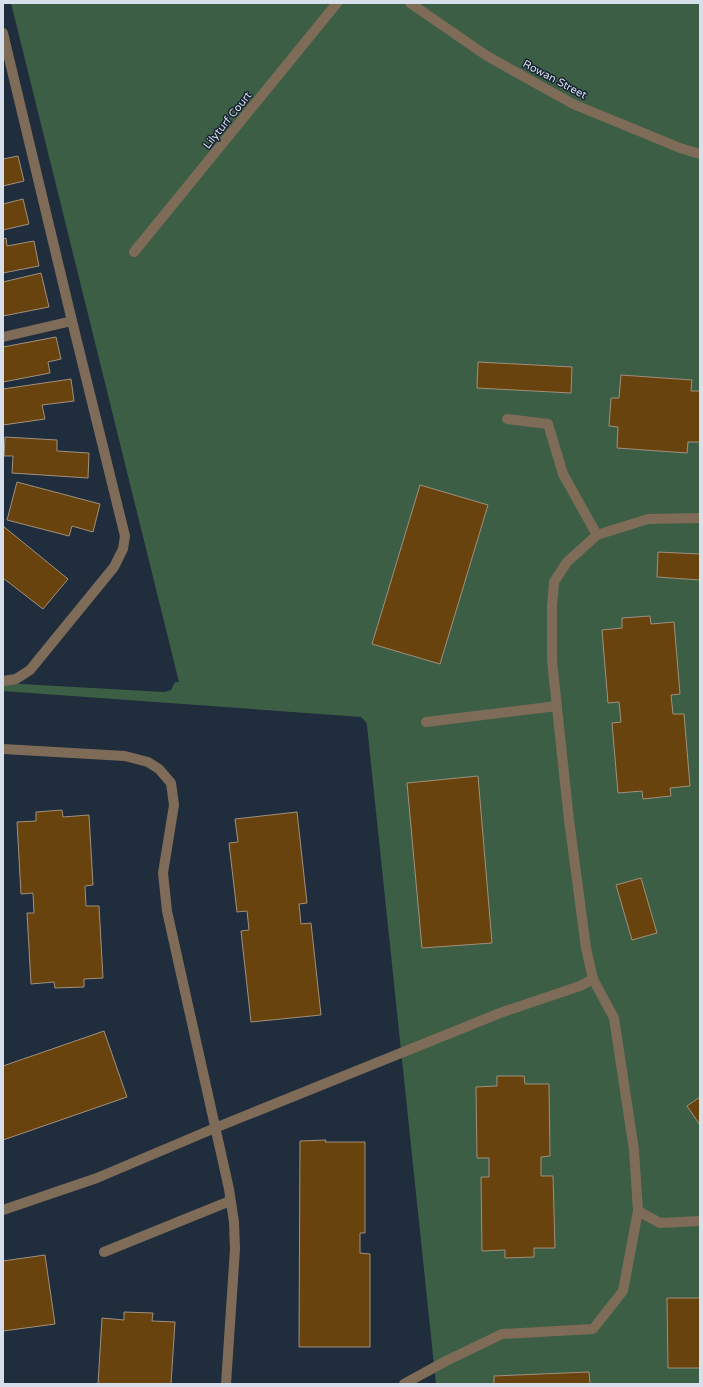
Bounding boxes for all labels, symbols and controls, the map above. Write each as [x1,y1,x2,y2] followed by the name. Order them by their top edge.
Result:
[521,57,589,102] street label: Rowan Street
[200,89,254,151] street label: Lilyturf Court

